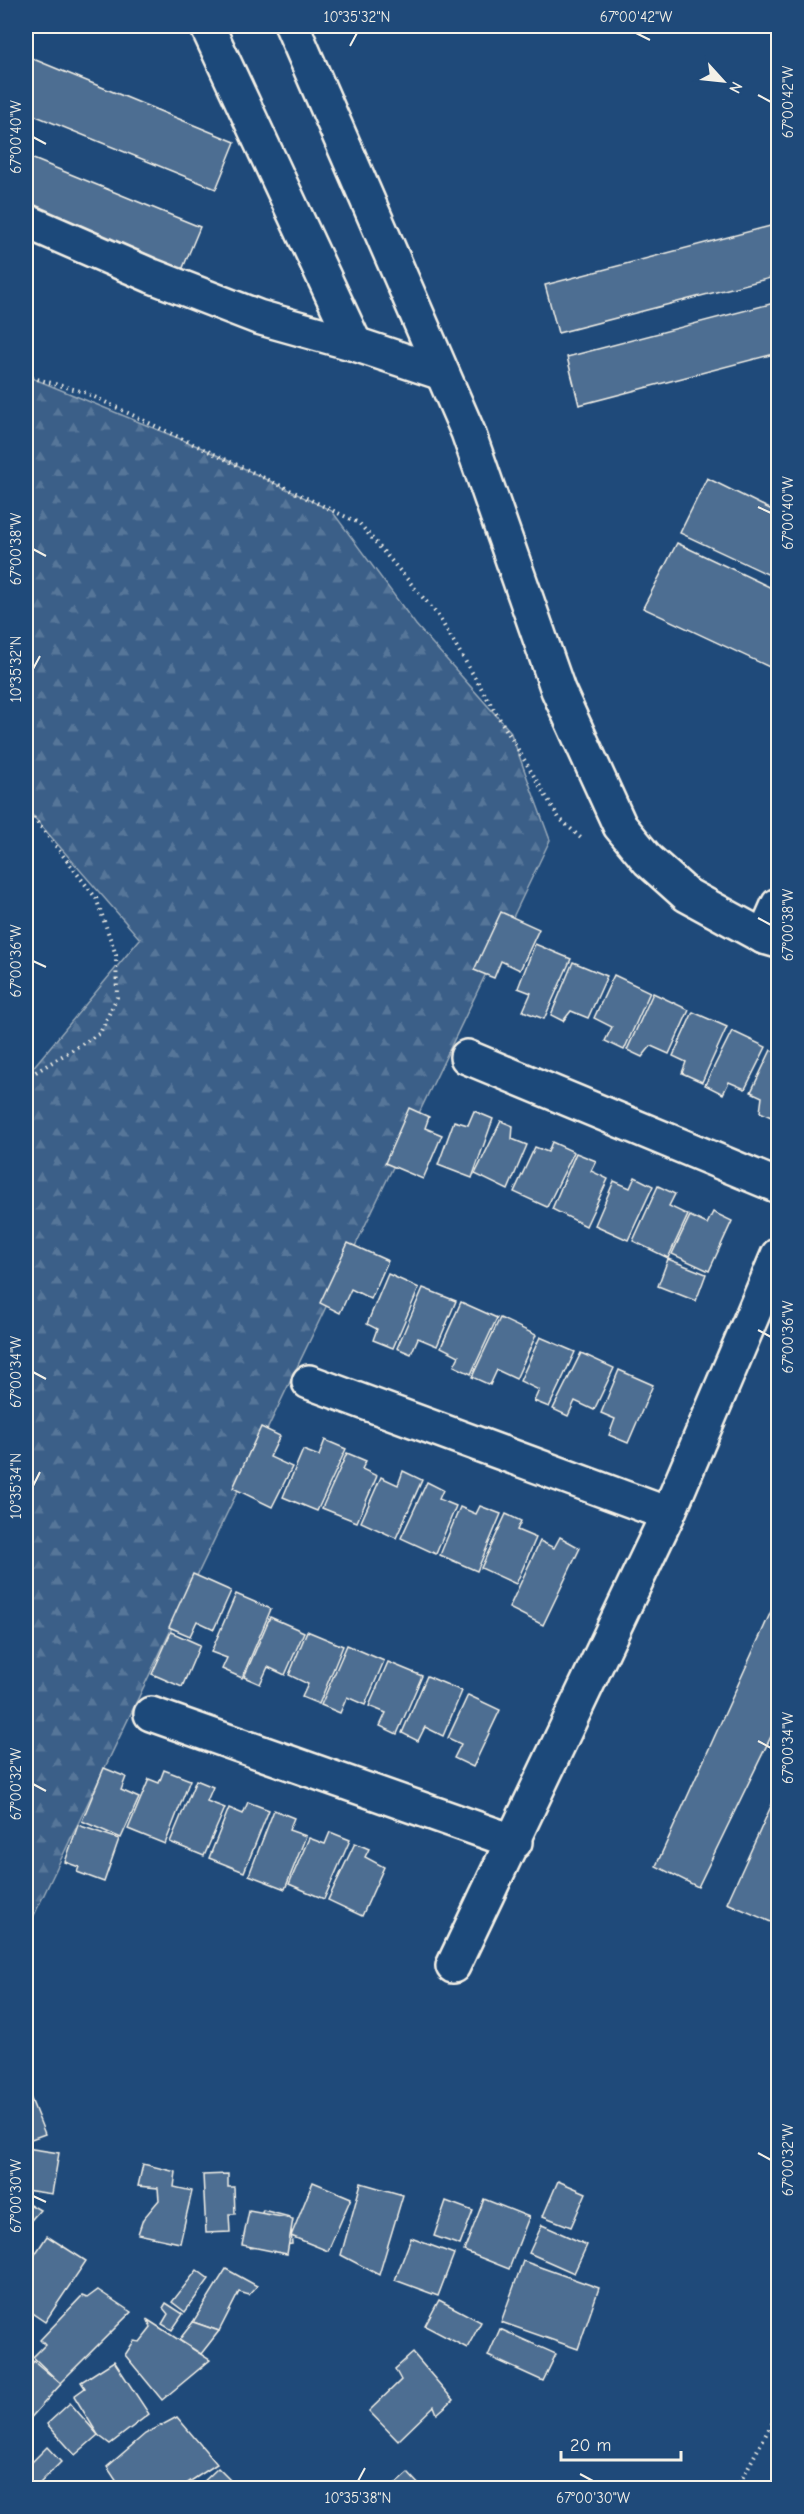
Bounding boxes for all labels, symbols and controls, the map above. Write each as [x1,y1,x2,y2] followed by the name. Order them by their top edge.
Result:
[324,8,390,26] text: 10°35'32"N
[600,8,672,26] text: 67°00'42"W
[693,51,753,111] north arrow
[779,66,797,138] text: 67°00'42"W
[725,79,746,96] text: N
[7,100,25,174] text: 67°00'40"W
[779,476,797,550] text: 67°00'40"W
[7,513,25,585] text: 67°00'38"W
[7,636,25,702] text: 10°35'32"N
[779,889,797,961] text: 67°00'38"W
[7,925,25,998] text: 67°00'36"W
[779,1301,797,1374] text: 67°00'36"W
[7,1336,25,1408] text: 67°00'34"W
[7,1453,25,1519] text: 10°35'34"N
[779,1712,797,1784] text: 67°00'34"W
[7,1748,25,1820] text: 67°00'32"W
[779,2124,797,2196] text: 67°00'32"W
[7,2159,25,2233] text: 67°00'30"W
[561,2424,681,2462] scale bar
[570,2435,611,2456] text: 20 m
[325,2489,391,2507] text: 10°35'38"N
[556,2489,630,2507] text: 67°00'30"W

